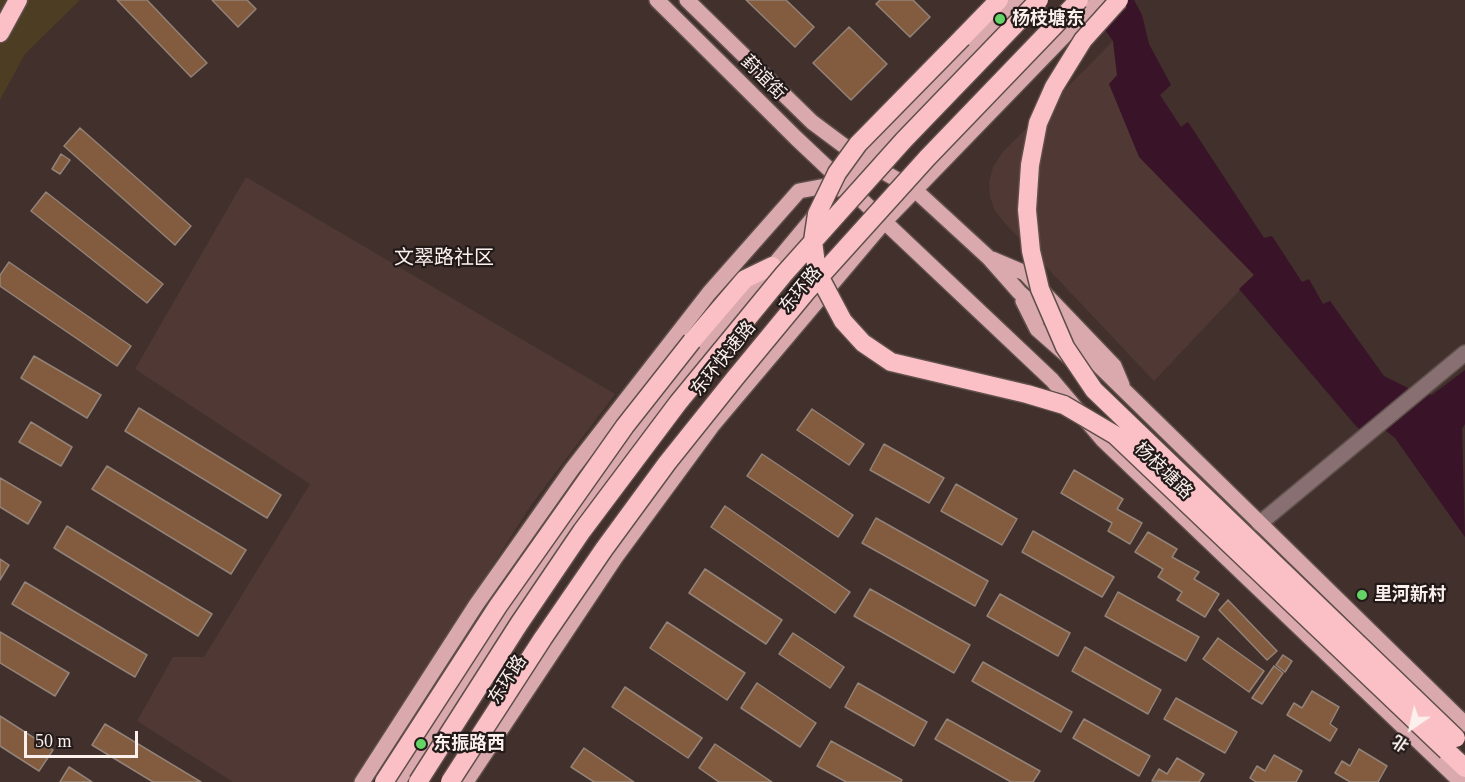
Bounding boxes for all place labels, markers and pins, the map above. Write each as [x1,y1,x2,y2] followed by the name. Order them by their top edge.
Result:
[1012,8,1084,30] place label: 杨枝塘东
[993,12,1007,26] marker: 杨枝塘东
[1374,584,1446,606] place label: 里河新村
[1355,588,1369,602] marker: 里河新村
[433,733,505,755] place label: 东振路西
[414,737,428,751] marker: 东振路西

